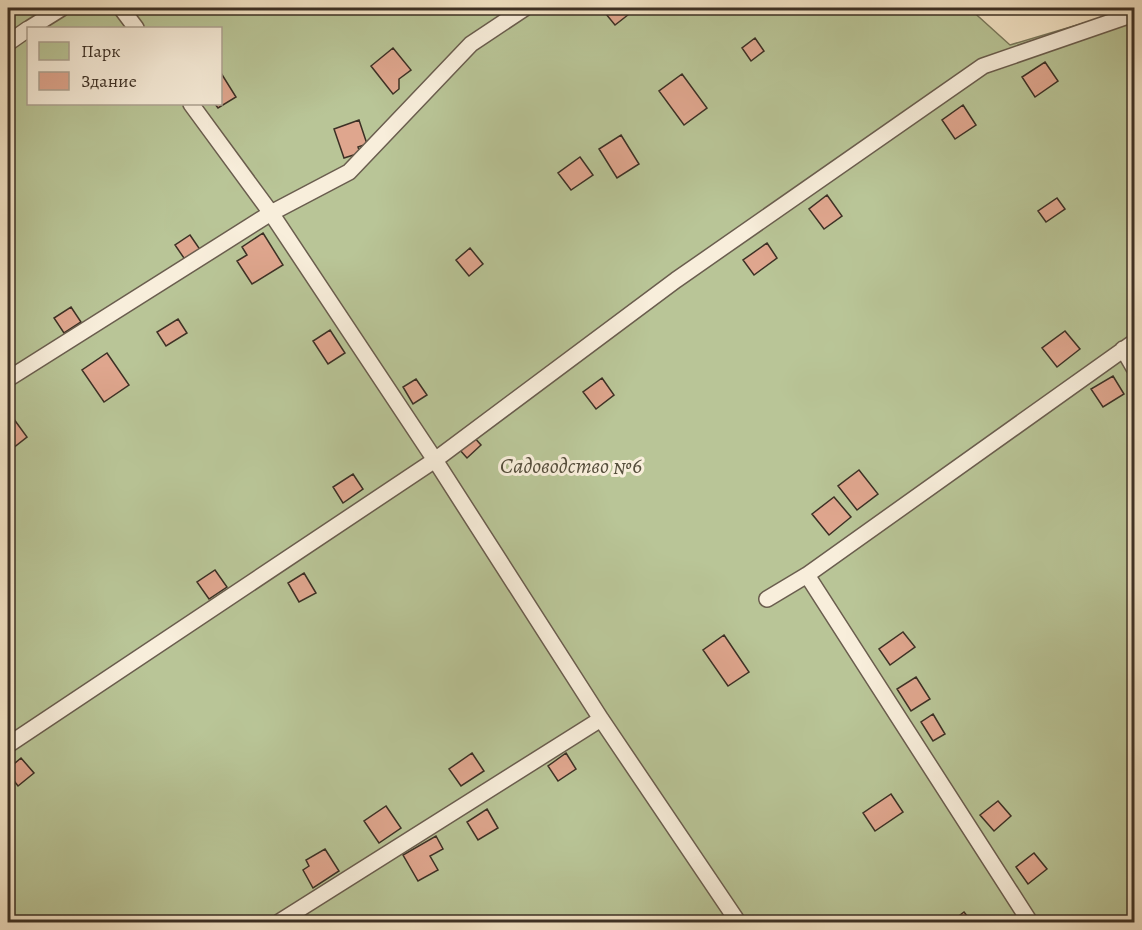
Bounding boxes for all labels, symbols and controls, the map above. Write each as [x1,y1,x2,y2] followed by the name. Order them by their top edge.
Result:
[27,27,222,105] legend
[81,39,121,63] text: Парк
[81,69,137,93] text: Здание
[500,451,642,481] park label: Садоводство №6

